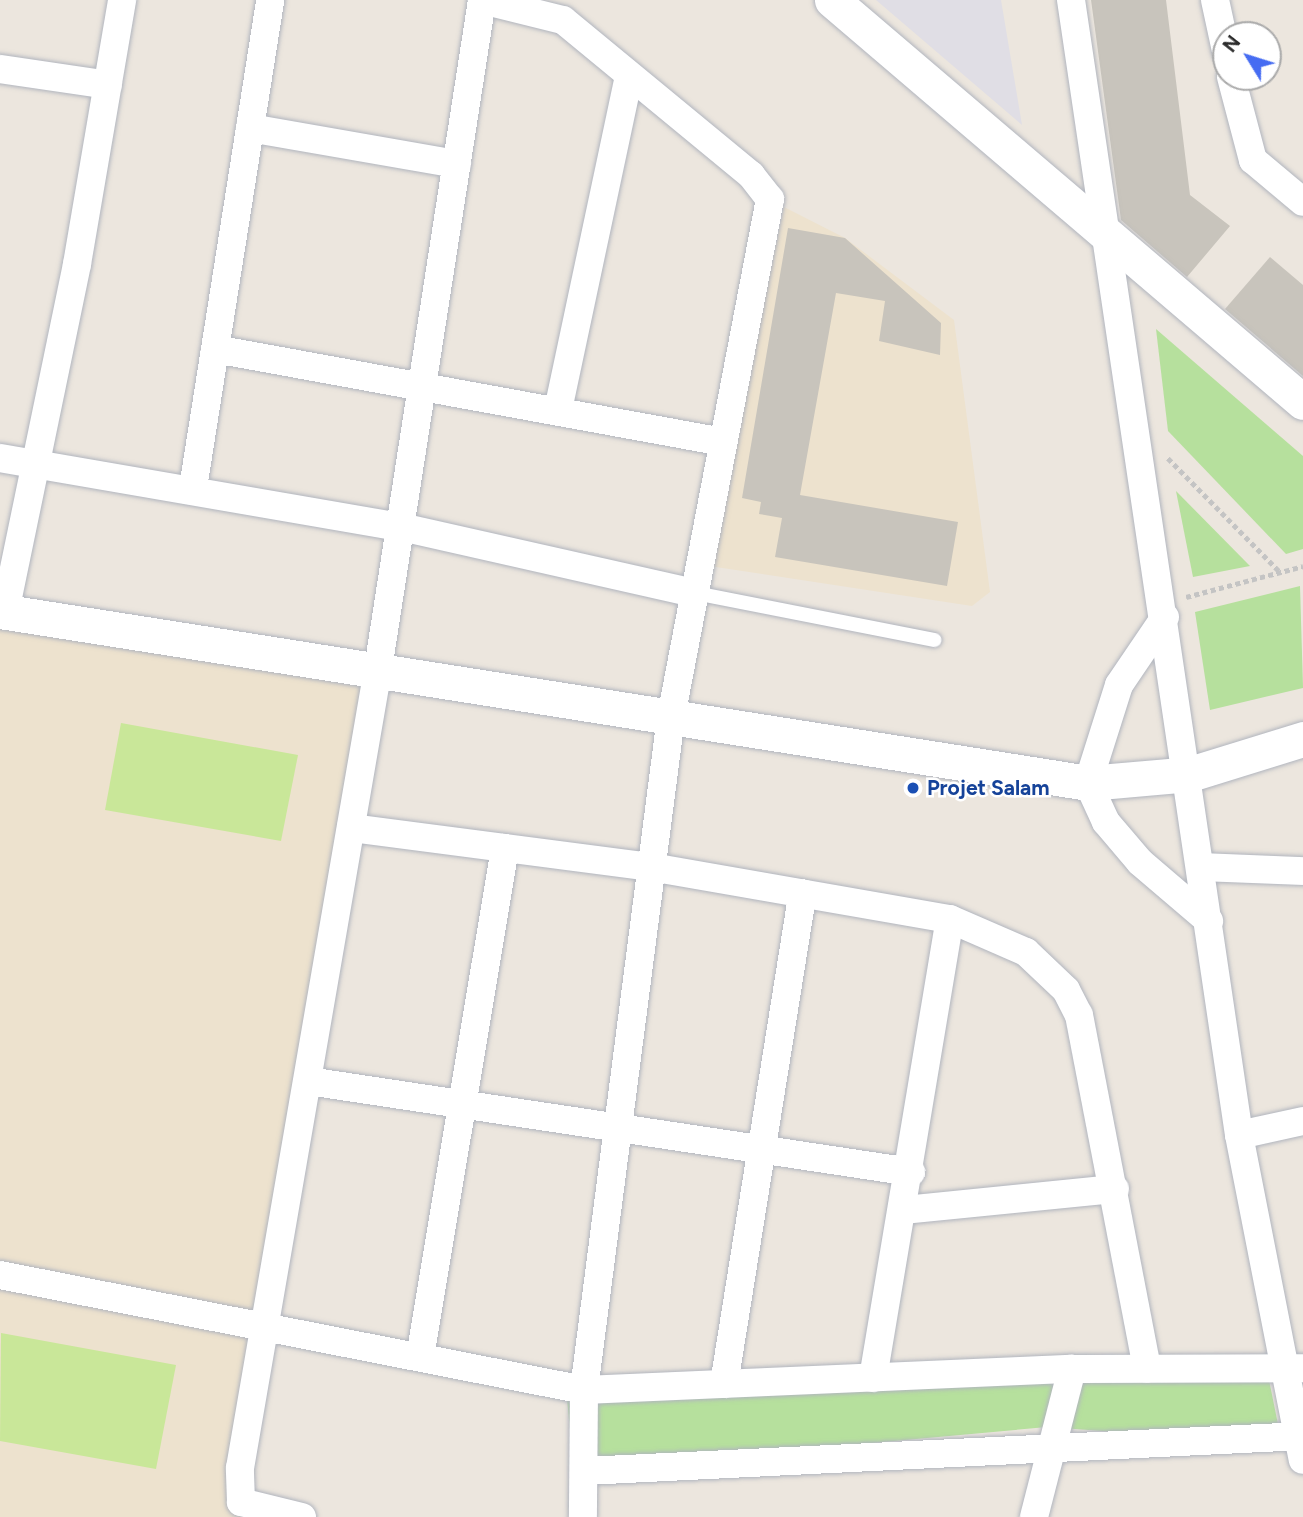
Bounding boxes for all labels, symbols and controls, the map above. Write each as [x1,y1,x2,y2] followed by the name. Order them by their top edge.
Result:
[1212,21,1282,91] north arrow
[1218,31,1245,57] text: N
[927,775,1050,801] place label: Projet Salam
[905,780,921,796] marker: Projet Salam

